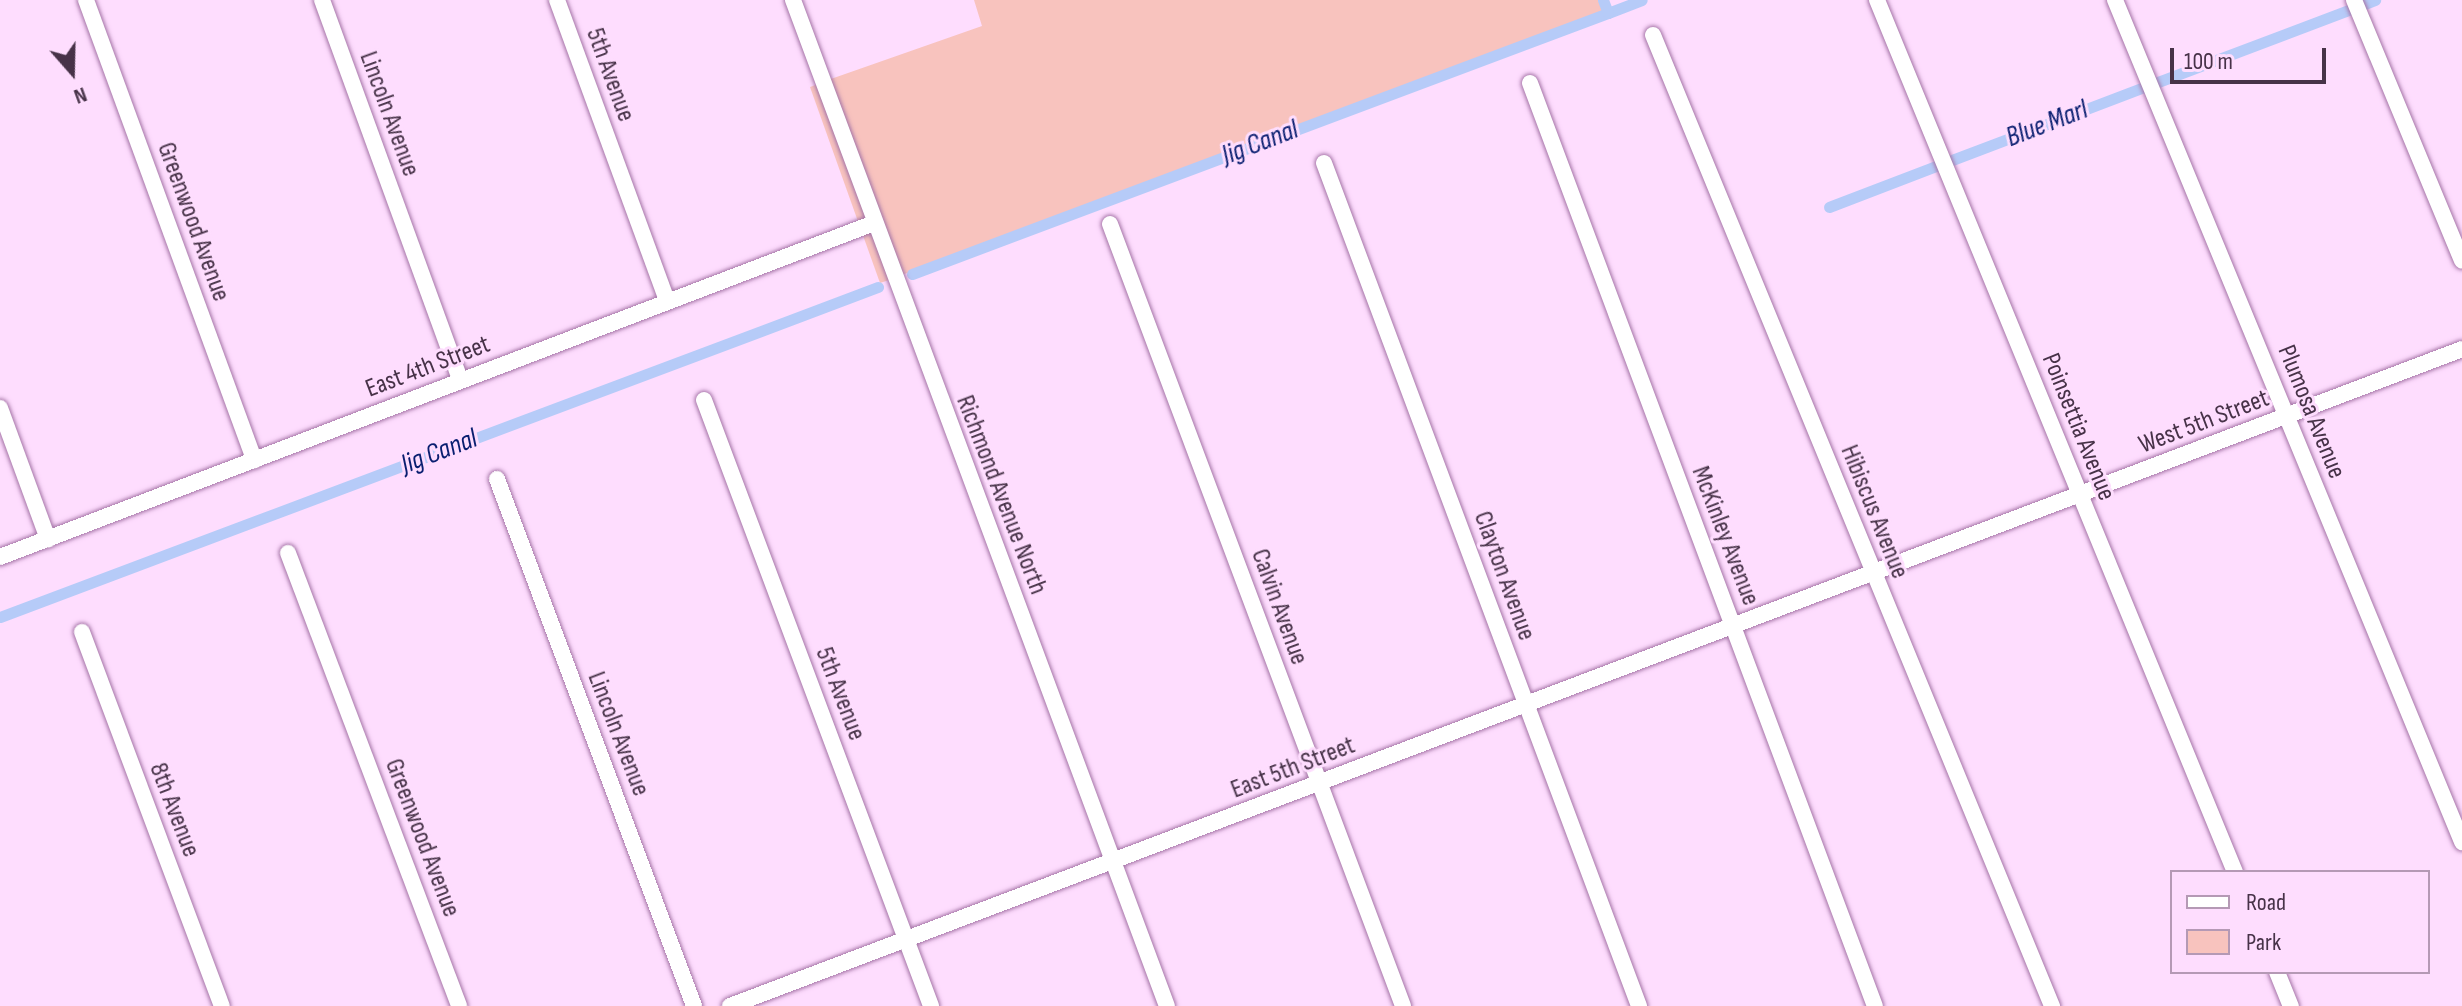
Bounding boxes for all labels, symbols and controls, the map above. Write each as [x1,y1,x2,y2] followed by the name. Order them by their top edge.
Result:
[579,24,641,126] street label: 5th Avenue
[32,32,112,112] north arrow
[2174,32,2330,82] scale bar
[352,47,426,181] street label: Lincoln Avenue
[2184,47,2233,76] text: 100 m
[70,80,91,110] text: N
[2001,93,2093,155] water label: Blue Marl
[1217,113,1303,173] water label: Jig Canal
[150,138,236,306] street label: Greenwood Avenue
[361,329,495,405] street label: East 4th Street
[2270,341,2352,483] street label: Plumosa Avenue
[2034,349,2122,505] street label: Poinsettia Avenue
[2135,383,2273,461] street label: West 5th Street
[949,391,1053,599] street label: Richmond Avenue North
[396,422,482,482] water label: Jig Canal
[1833,441,1915,583] street label: Hibiscus Avenue
[1684,462,1766,610] street label: McKinley Avenue
[1466,507,1542,645] street label: Clayton Avenue
[1244,545,1314,669] street label: Calvin Avenue
[808,643,872,745] street label: 5th Avenue
[580,668,656,800] street label: Lincoln Avenue
[1227,730,1359,806] street label: East 5th Street
[378,755,466,921] street label: Greenwood Avenue
[142,759,206,861] street label: 8th Avenue
[2170,870,2430,974] legend
[2246,888,2286,917] text: Road
[2246,928,2281,957] text: Park

